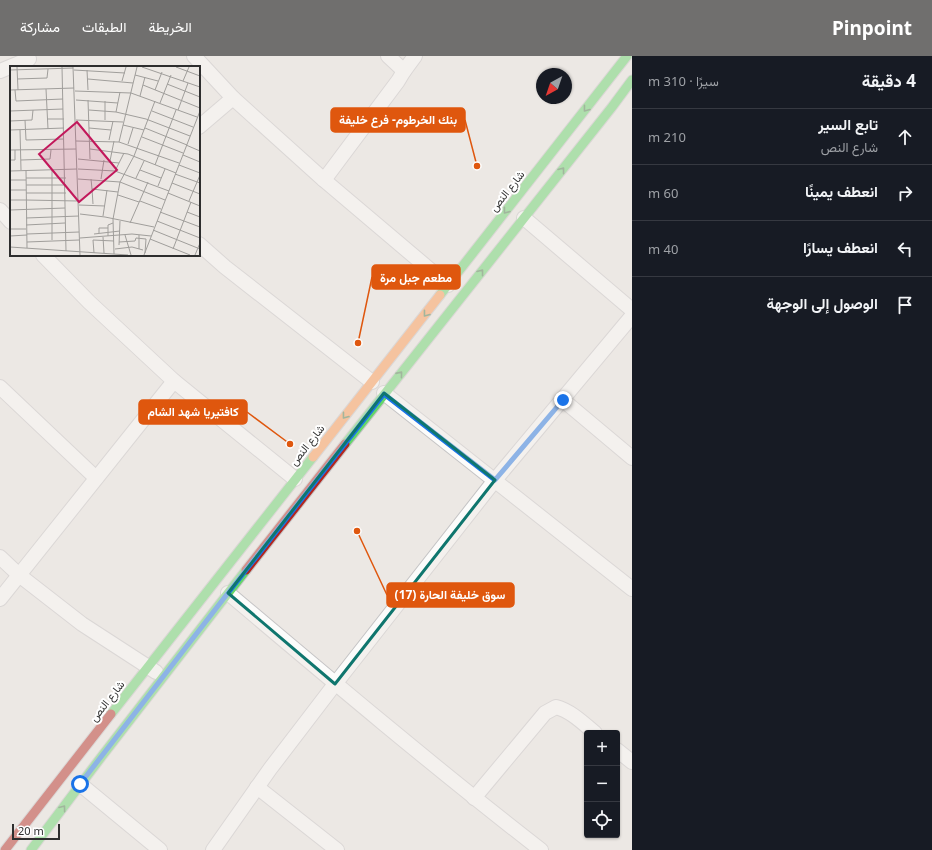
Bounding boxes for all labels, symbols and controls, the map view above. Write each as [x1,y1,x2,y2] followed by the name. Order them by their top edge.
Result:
[832,15,912,41] text: Pinpoint
[20,17,60,36] text: مشاركة
[82,17,126,36] text: الطبقات
[148,17,192,36] text: الخريطة
[10,66,200,256] inset map
[536,68,572,104] north arrow
[862,69,916,92] text: 4 دقيقة
[648,72,719,90] text: سيرًا · 310 m
[584,104,591,111] one-way arrow
[331,108,465,132] callout: بنك الخرطوم- فرع خليفة
[339,111,457,128] text: بنك الخرطوم- فرع خليفة
[818,114,878,134] text: تابع السير
[894,126,916,148] icon: ahead
[648,128,686,146] text: 210 m
[821,138,878,156] text: شارع النص
[486,167,528,215] street label: شارع النص
[557,167,564,174] one-way arrow
[805,181,878,201] text: انعطف يمينًا
[894,182,916,204] icon: right
[648,184,678,202] text: 60 m
[504,207,511,214] one-way arrow
[803,237,878,257] text: انعطف يسارًا
[894,238,916,260] icon: left
[648,240,678,258] text: 40 m
[372,265,460,289] callout: مطعم جبل مرة
[380,269,453,286] text: مطعم جبل مرة
[477,269,484,276] one-way arrow
[767,293,878,313] text: الوصول إلى الوجهة
[894,294,916,316] icon: arrive
[424,309,431,316] one-way arrow
[396,371,403,378] one-way arrow
[554,391,572,409] route end
[139,400,247,424] callout: كافتيريا شهد الشام
[147,403,239,420] text: كافتيريا شهد الشام
[343,411,350,418] one-way arrow
[286,421,328,469] street label: شارع النص
[387,583,514,607] callout: سوق خليفة الحارة (17)
[395,586,506,603] text: سوق خليفة الحارة (17)
[86,677,128,725] street label: شارع النص
[584,730,620,838] map controls
[584,730,620,766] button: +
[584,766,620,802] button: −
[71,775,89,793] route start
[584,802,620,838] button: locate
[58,805,65,812] one-way arrow
[12,822,60,841] scale bar
[18,823,44,838] text: 20 m

